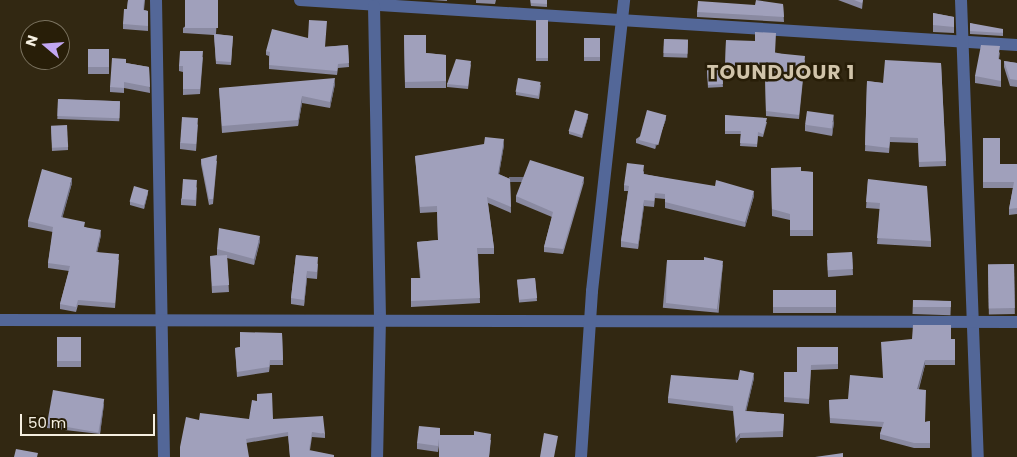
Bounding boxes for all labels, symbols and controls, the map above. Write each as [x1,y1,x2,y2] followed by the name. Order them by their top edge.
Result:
[20,20,70,70] north arrow
[21,33,43,49] text: N
[705,60,857,84] district label: TOUNDJOUR 1
[22,404,158,436] scale bar
[28,412,66,433] text: 50 m

